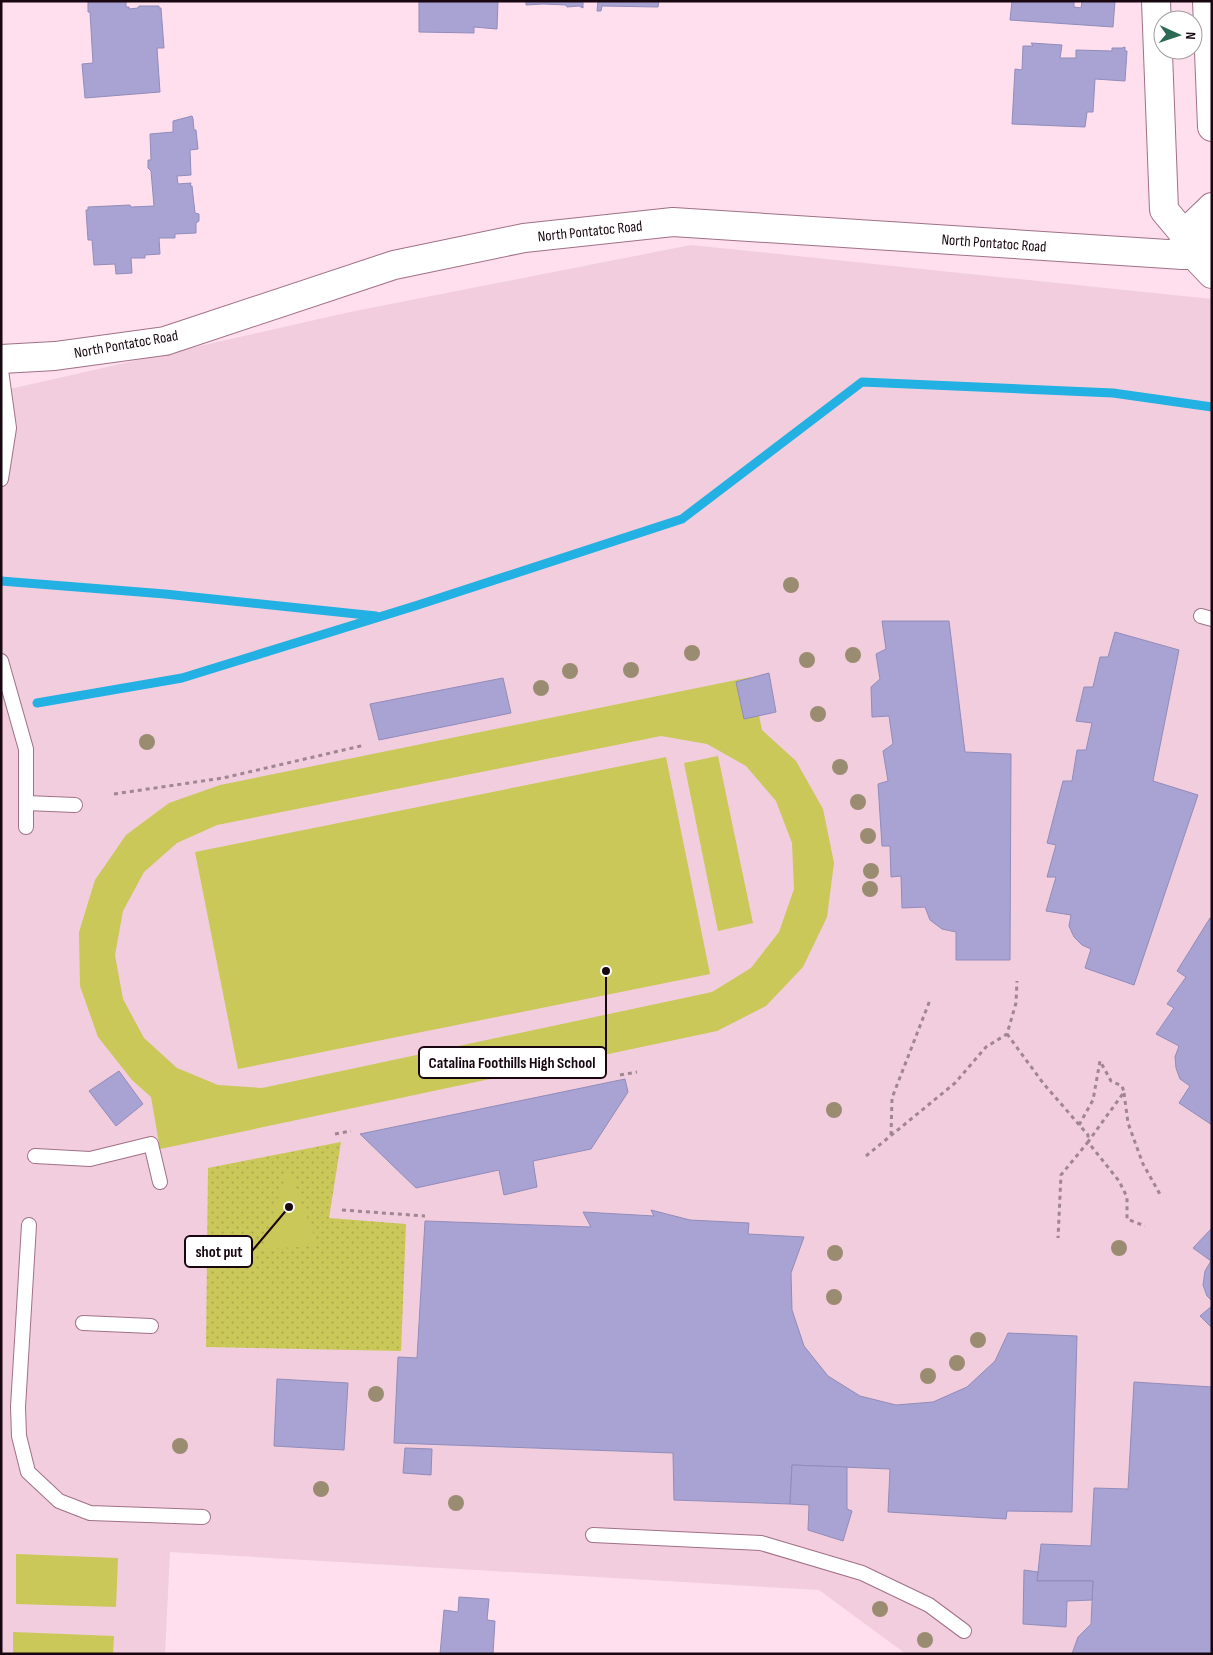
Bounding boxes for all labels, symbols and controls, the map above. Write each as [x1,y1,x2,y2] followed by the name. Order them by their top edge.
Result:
[1153,10,1203,60] north arrow
[1182,31,1199,40] text: N
[537,217,643,246] street label: North Pontatoc Road
[941,230,1047,257] street label: North Pontatoc Road
[73,326,180,363] street label: North Pontatoc Road
[419,1047,606,1078] callout: Catalina Foothills High School
[429,1054,595,1073] text: Catalina Foothills High School
[185,1236,252,1267] callout: shot put
[195,1243,243,1262] text: shot put

